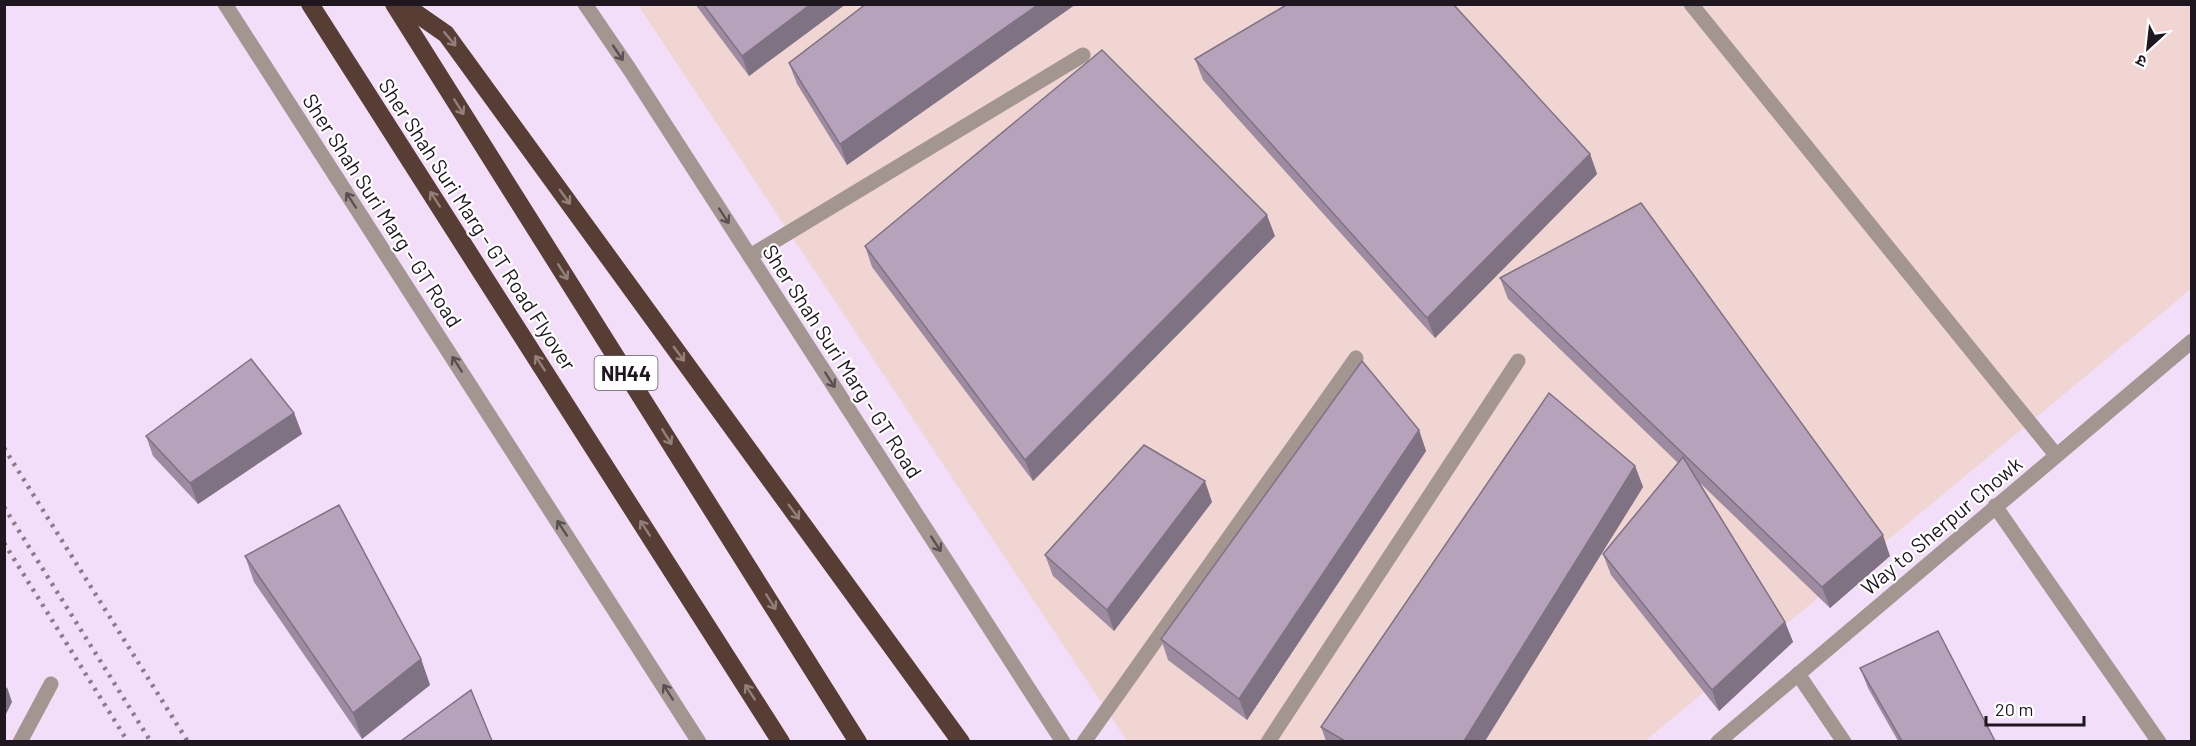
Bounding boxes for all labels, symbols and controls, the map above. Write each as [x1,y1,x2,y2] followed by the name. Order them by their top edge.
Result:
[2118,18,2178,78] north arrow
[443,31,456,47] one-way arrow
[612,44,624,60] one-way arrow
[2132,51,2149,72] text: उ
[374,73,582,375] street label: Sher Shah Suri Marg - GT Road Flyover
[298,89,468,331] street label: Sher Shah Suri Marg - GT Road
[453,98,465,115] one-way arrow
[558,188,571,204] one-way arrow
[429,191,441,208] one-way arrow
[345,192,357,209] one-way arrow
[719,207,731,224] one-way arrow
[758,240,928,482] street label: Sher Shah Suri Marg - GT Road
[557,263,569,280] one-way arrow
[673,346,685,362] one-way arrow
[451,356,463,373] one-way arrow
[534,356,546,372] one-way arrow
[594,356,658,390] road number: NH44
[824,371,836,388] one-way arrow
[661,428,673,445] one-way arrow
[1855,450,2027,600] street label: Way to Sherpur Chowk
[788,504,800,520] one-way arrow
[556,520,568,537] one-way arrow
[638,520,650,537] one-way arrow
[930,535,942,552] one-way arrow
[765,593,777,610] one-way arrow
[661,684,673,701] one-way arrow
[743,684,755,701] one-way arrow
[1986,689,2084,727] scale bar
[1995,698,2033,720] text: 20 m

